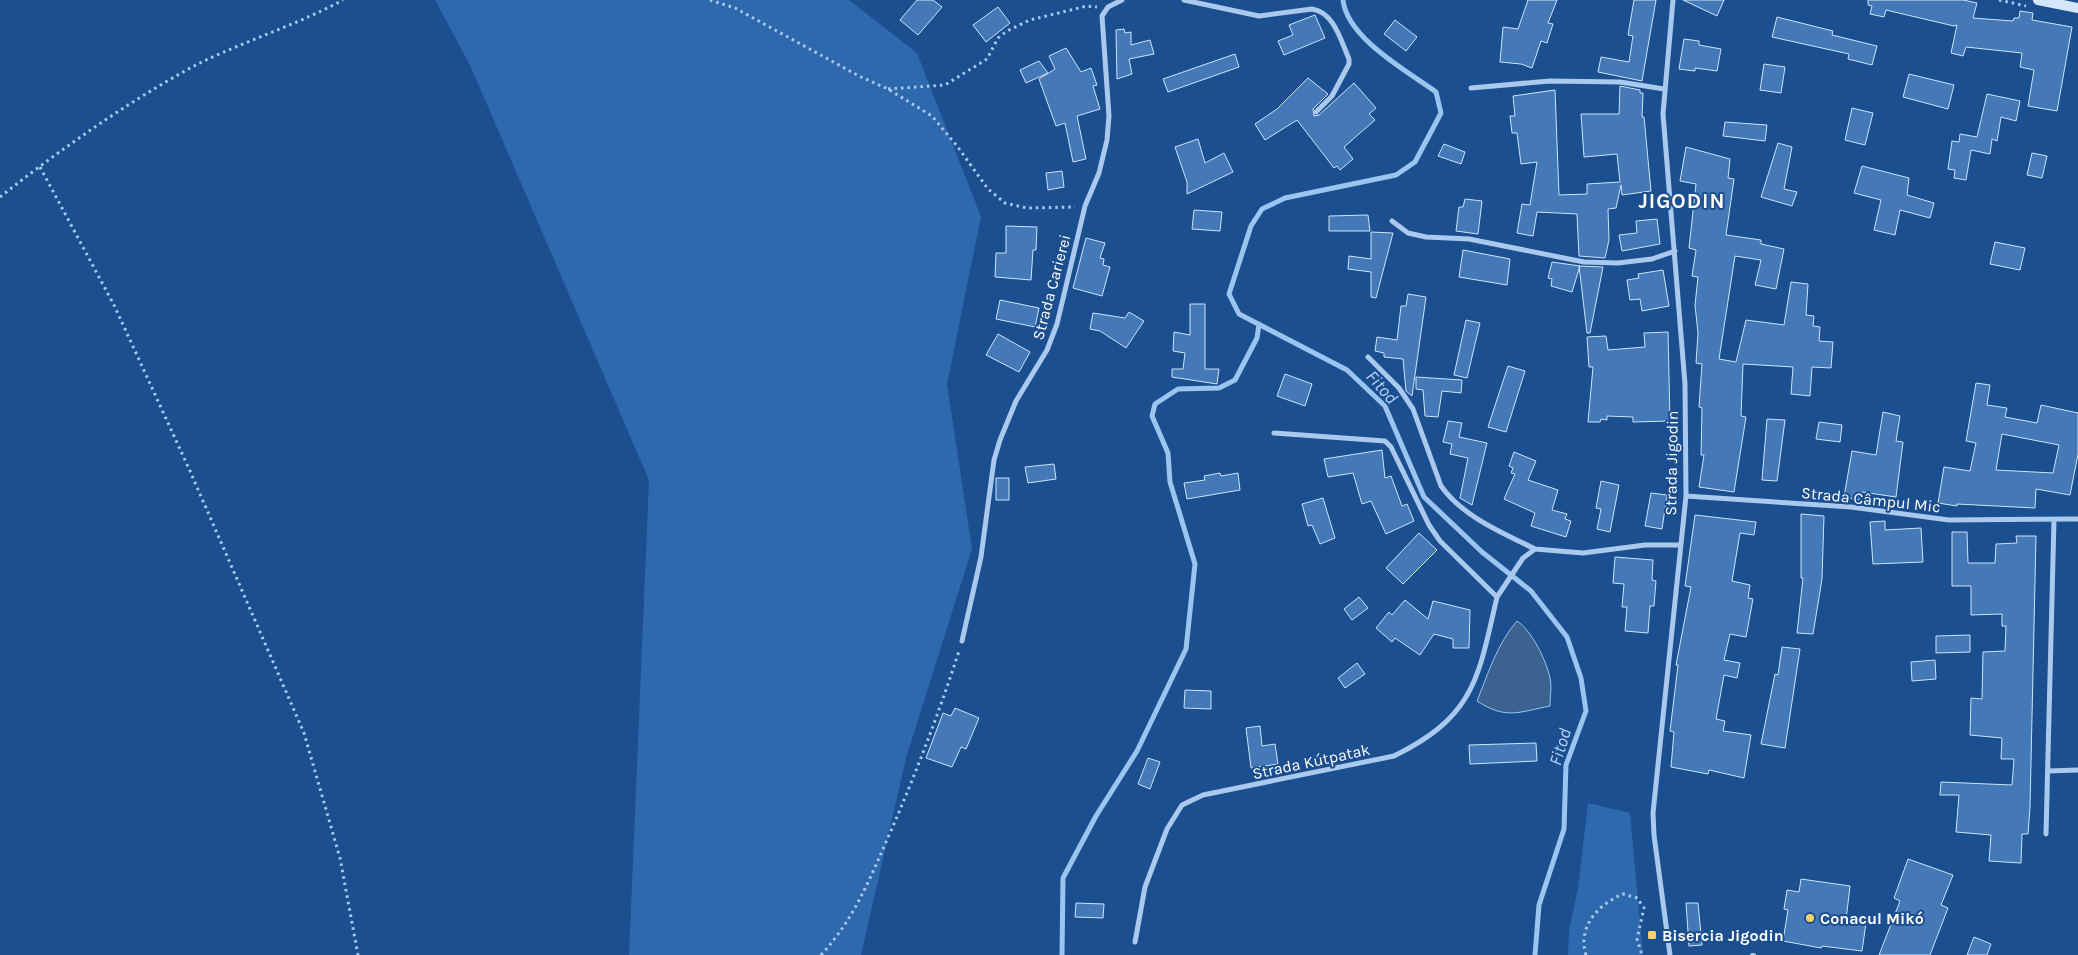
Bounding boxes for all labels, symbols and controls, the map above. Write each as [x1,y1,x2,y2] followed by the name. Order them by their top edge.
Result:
[1638,189,1726,213] district label: JIGODIN
[1028,232,1075,342] street label: Strada Carierei
[1361,365,1403,409] water label: Fitod
[1661,410,1682,516] street label: Strada Jigodin
[1800,483,1941,516] street label: Strada Câmpul Mic
[1544,725,1576,768] water label: Fitod
[1251,740,1372,783] street label: Strada Kútpatak
[1820,909,1924,928] place label: Conacul Mikó
[1804,912,1816,924] marker: Conacul Mikó
[1662,926,1784,945] place label: Bisercia Jigodin
[1646,929,1658,941] marker: Bisercia Jigodin

